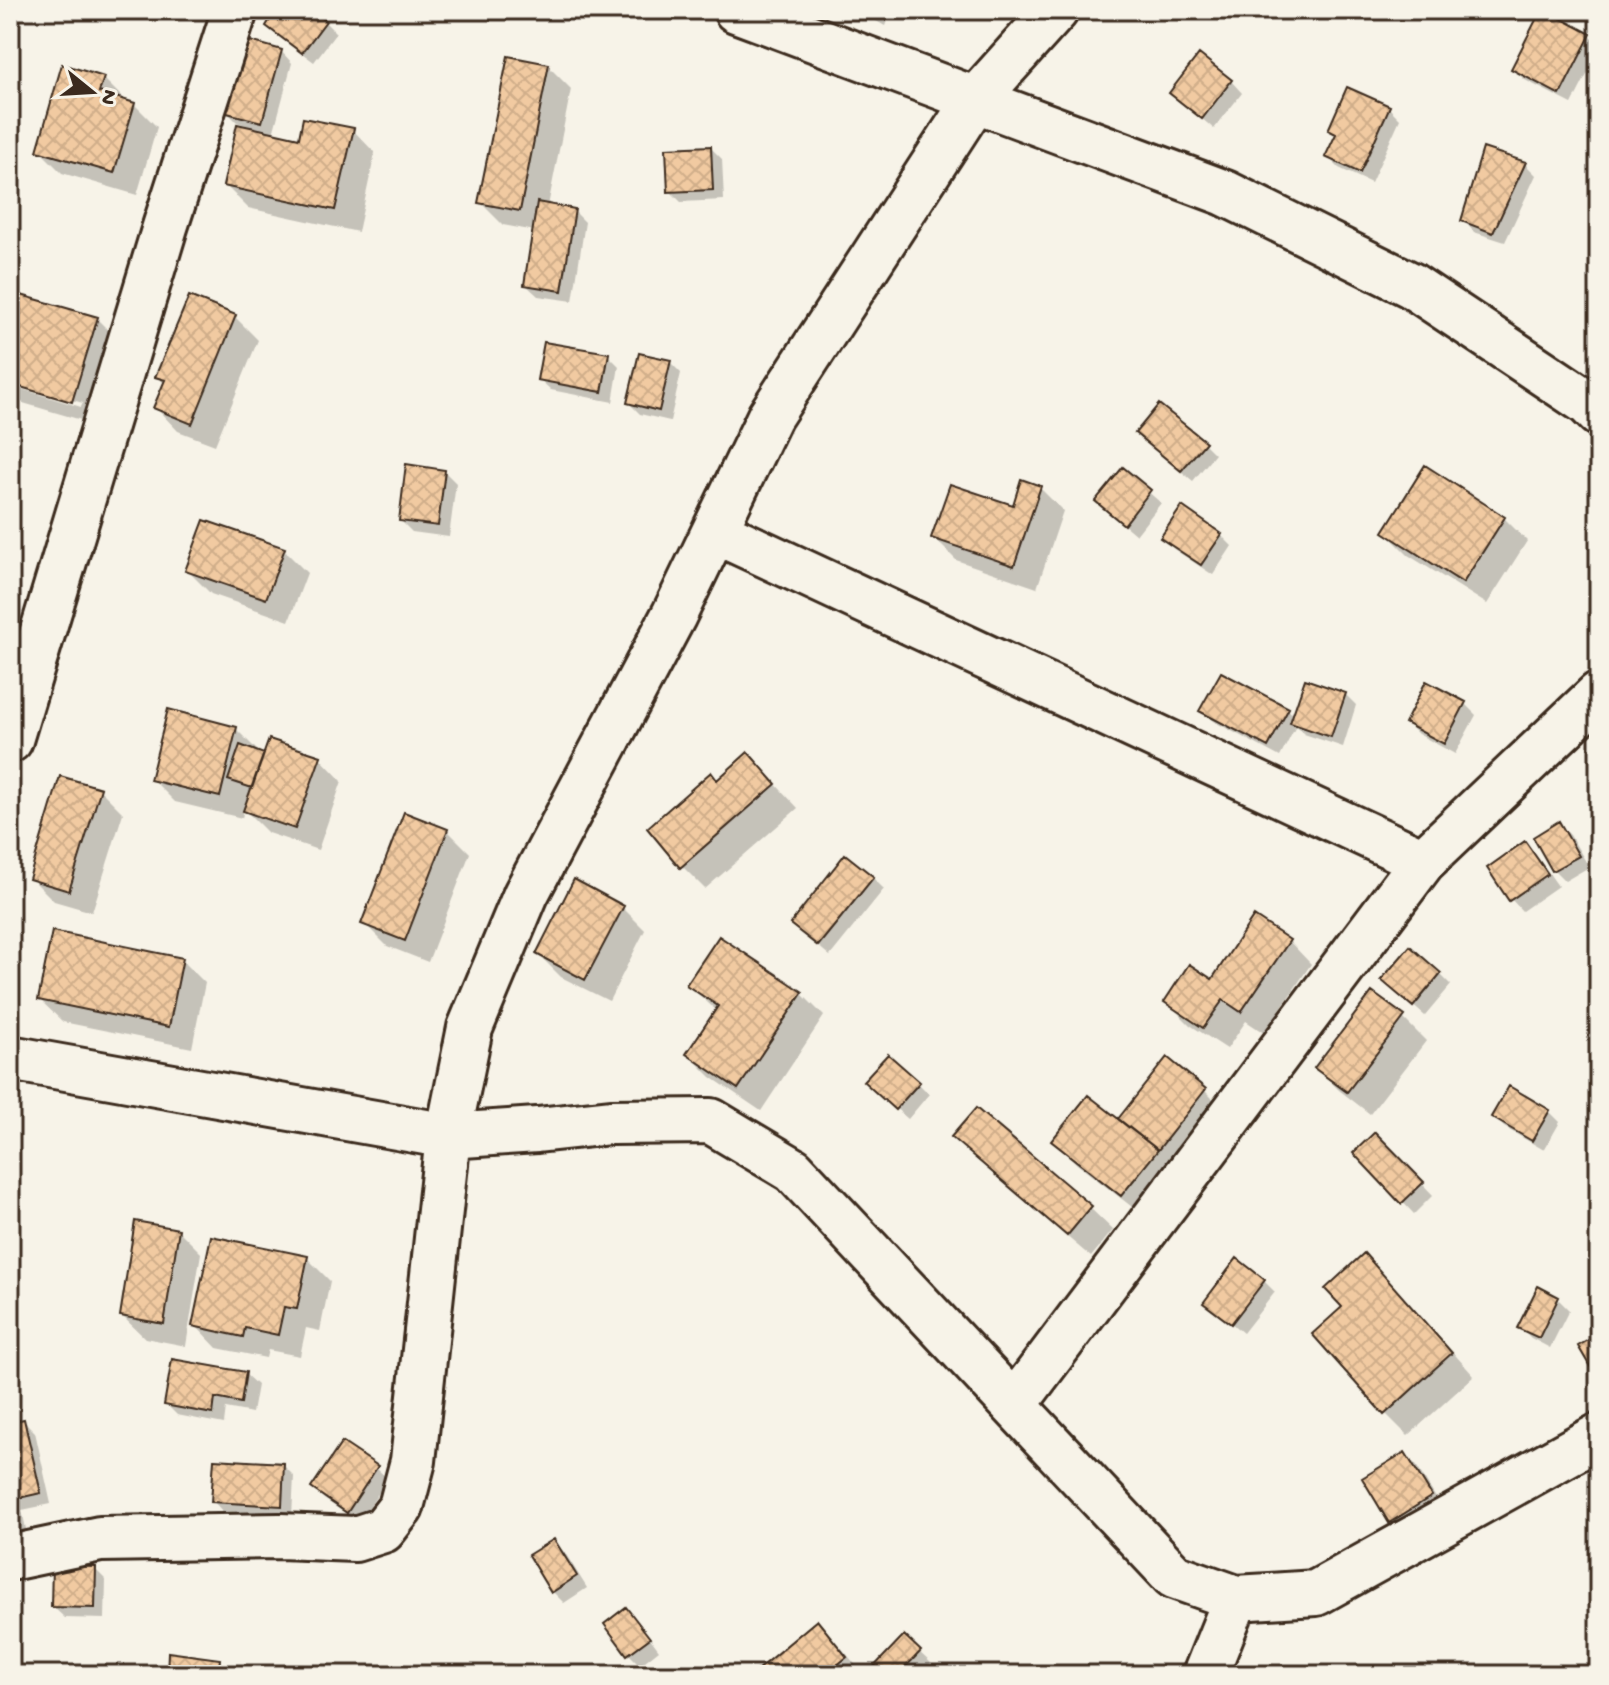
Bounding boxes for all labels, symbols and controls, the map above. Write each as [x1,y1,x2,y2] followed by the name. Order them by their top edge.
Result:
[52,52,132,132] north arrow
[93,86,122,108] text: N

